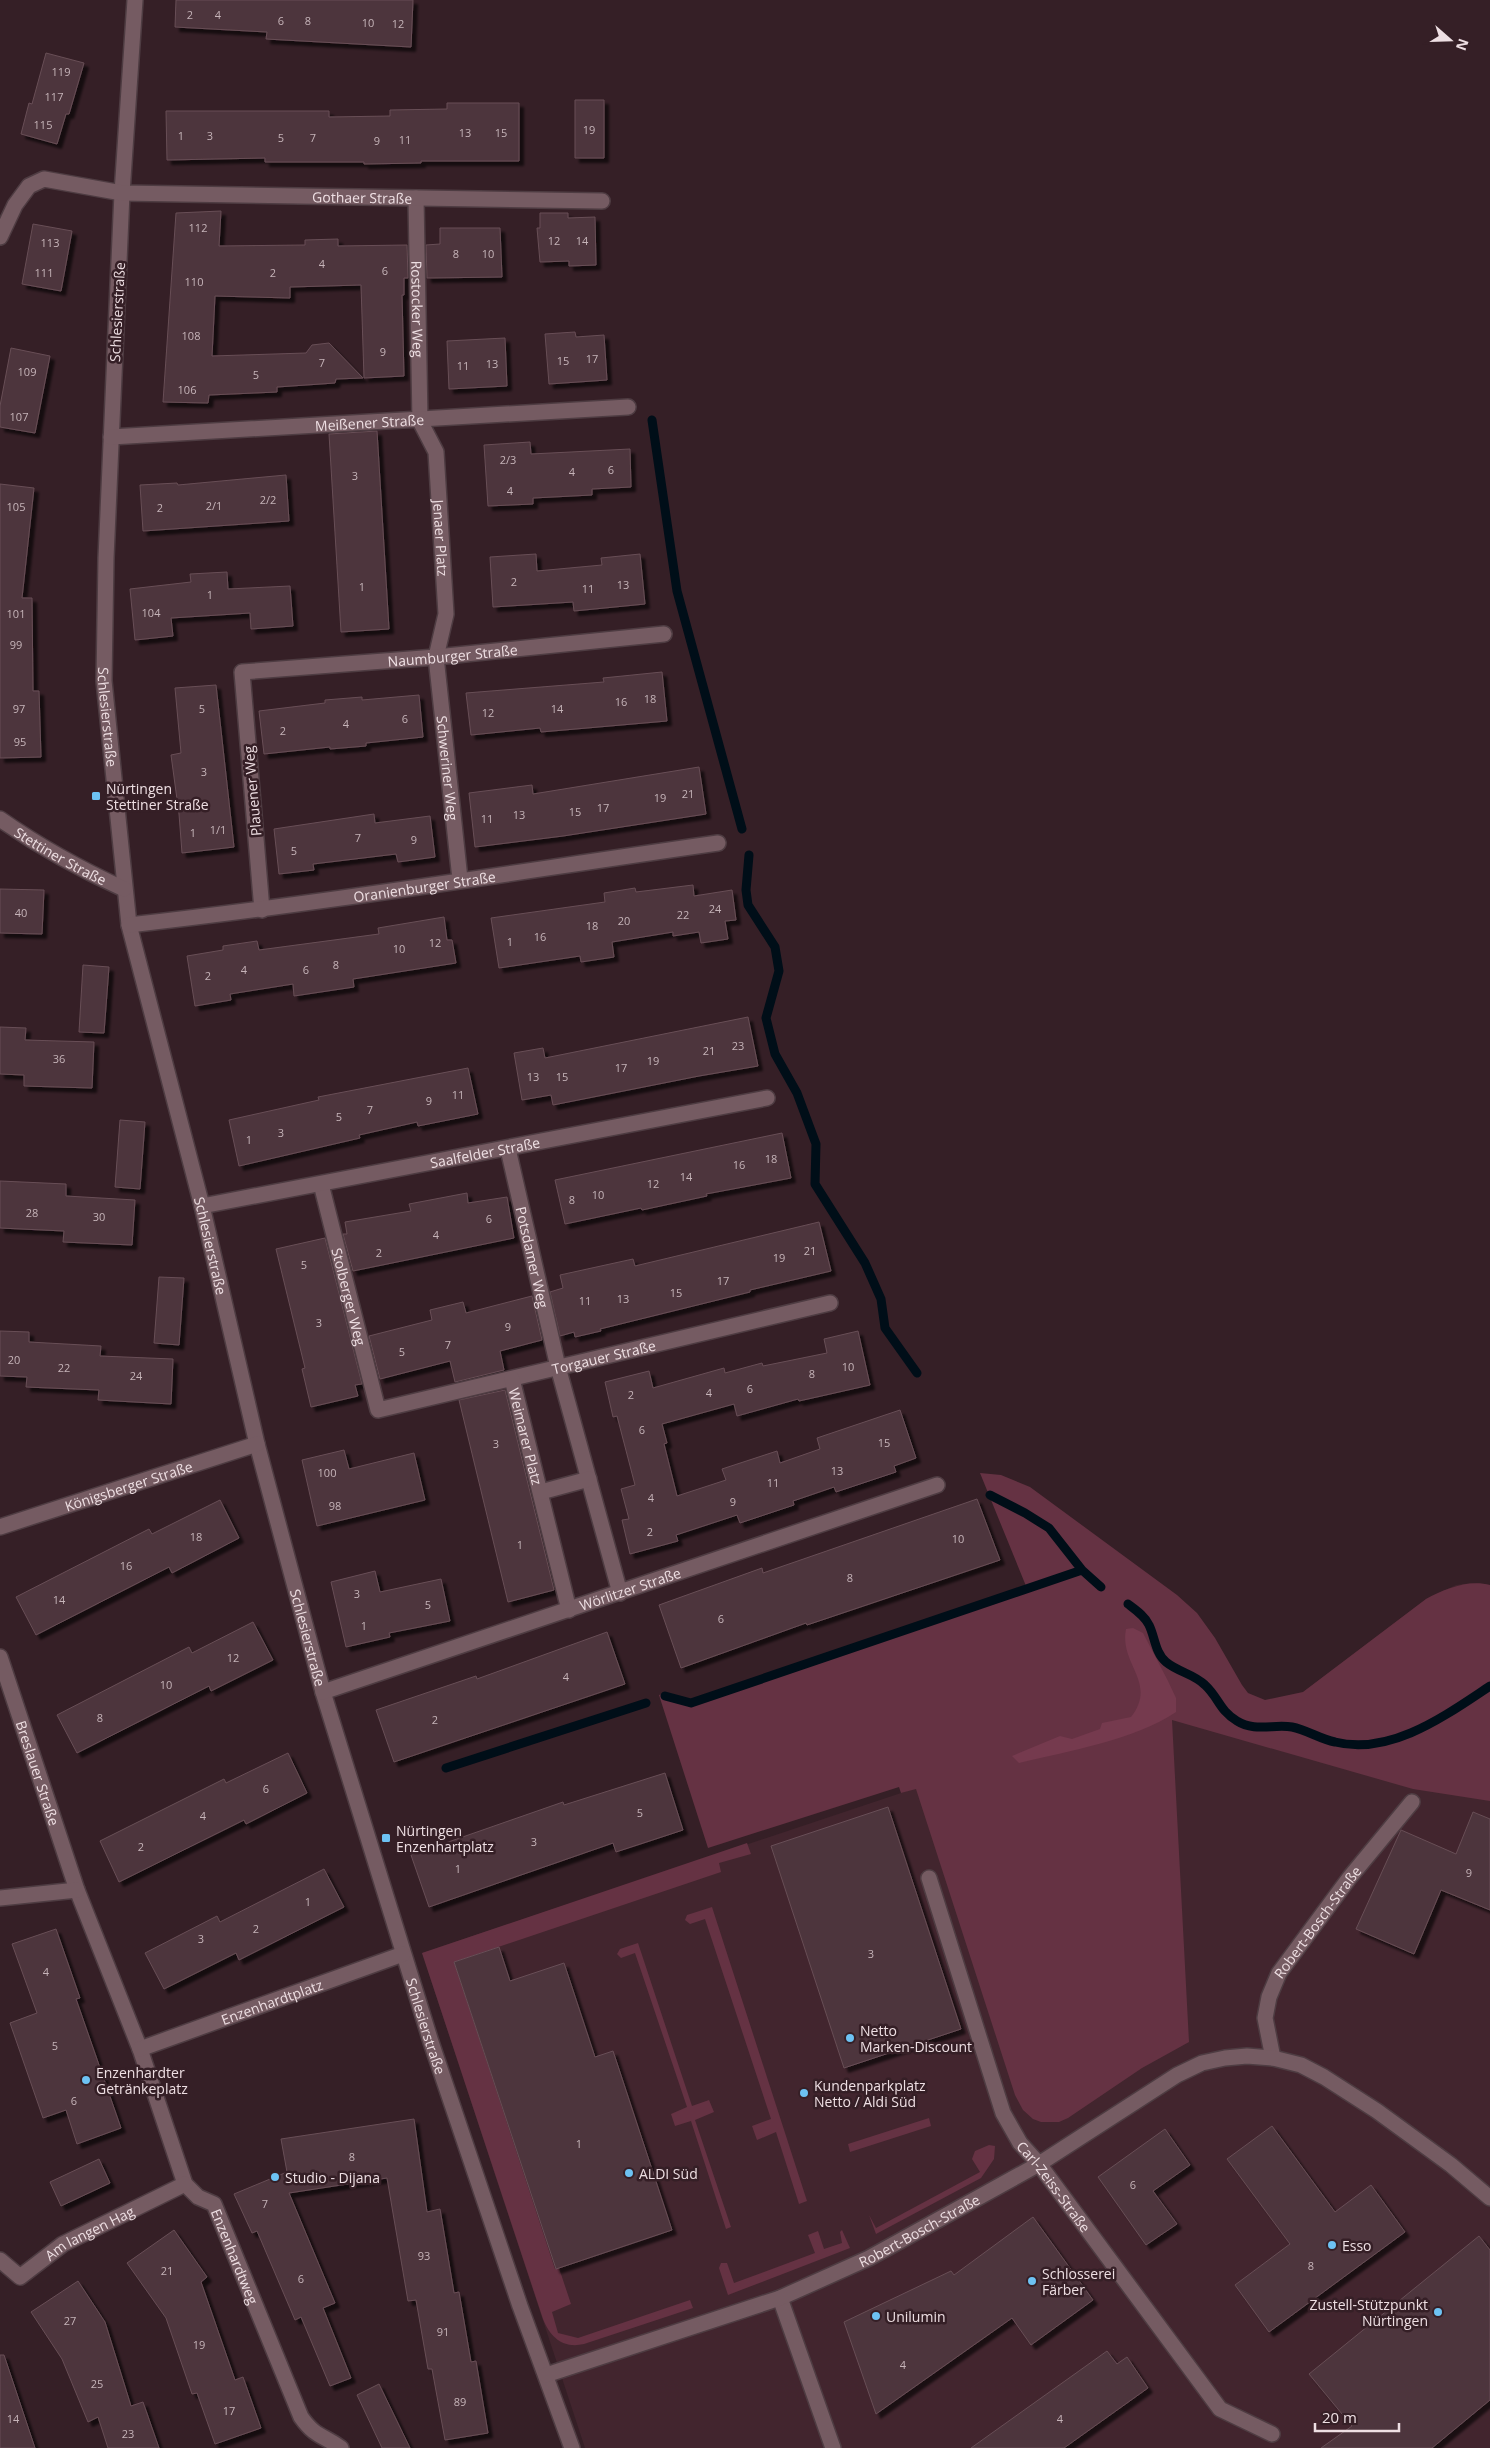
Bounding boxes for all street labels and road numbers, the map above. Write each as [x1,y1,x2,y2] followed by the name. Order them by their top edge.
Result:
[312,187,413,207] street label: Gothaer Straße
[408,260,428,358] street label: Rostocker Weg
[105,261,129,362] street label: Schlesierstraße
[314,409,425,435] street label: Meißener Straße
[429,497,453,577] street label: Jenaer Platz
[387,639,518,670] street label: Naumburger Straße
[94,667,122,768] street label: Schlesierstraße
[433,715,463,822] street label: Schweriner Weg
[239,745,265,837] street label: Plauener Weg
[11,822,110,889] street label: Stettiner Straße
[352,866,497,906] street label: Oranienburger Straße
[428,1132,542,1172] street label: Saalfelder Straße
[190,1194,232,1297] street label: Schlesierstraße
[512,1205,554,1310] street label: Potsdamer Weg
[328,1246,371,1348] street label: Stolberger Weg
[550,1335,658,1378] street label: Torgauer Straße
[505,1386,547,1487] street label: Weimarer Platz
[62,1456,195,1515] street label: Königsberger Straße
[577,1563,683,1614] street label: Wörlitzer Straße
[286,1587,331,1688] street label: Schlesierstraße
[12,1718,64,1828] street label: Breslauer Straße
[1269,1861,1365,1982] street label: Robert-Bosch-Straße
[218,1974,325,2028] street label: Enzenhardtplatz
[402,1976,451,2077] street label: Schlesierstraße
[1013,2137,1095,2236] street label: Carl-Zeiss-Straße
[855,2189,983,2271] street label: Robert-Bosch-Straße
[41,2201,138,2264] street label: Am langen Hag
[207,2206,263,2307] street label: Enzenhardtweg

